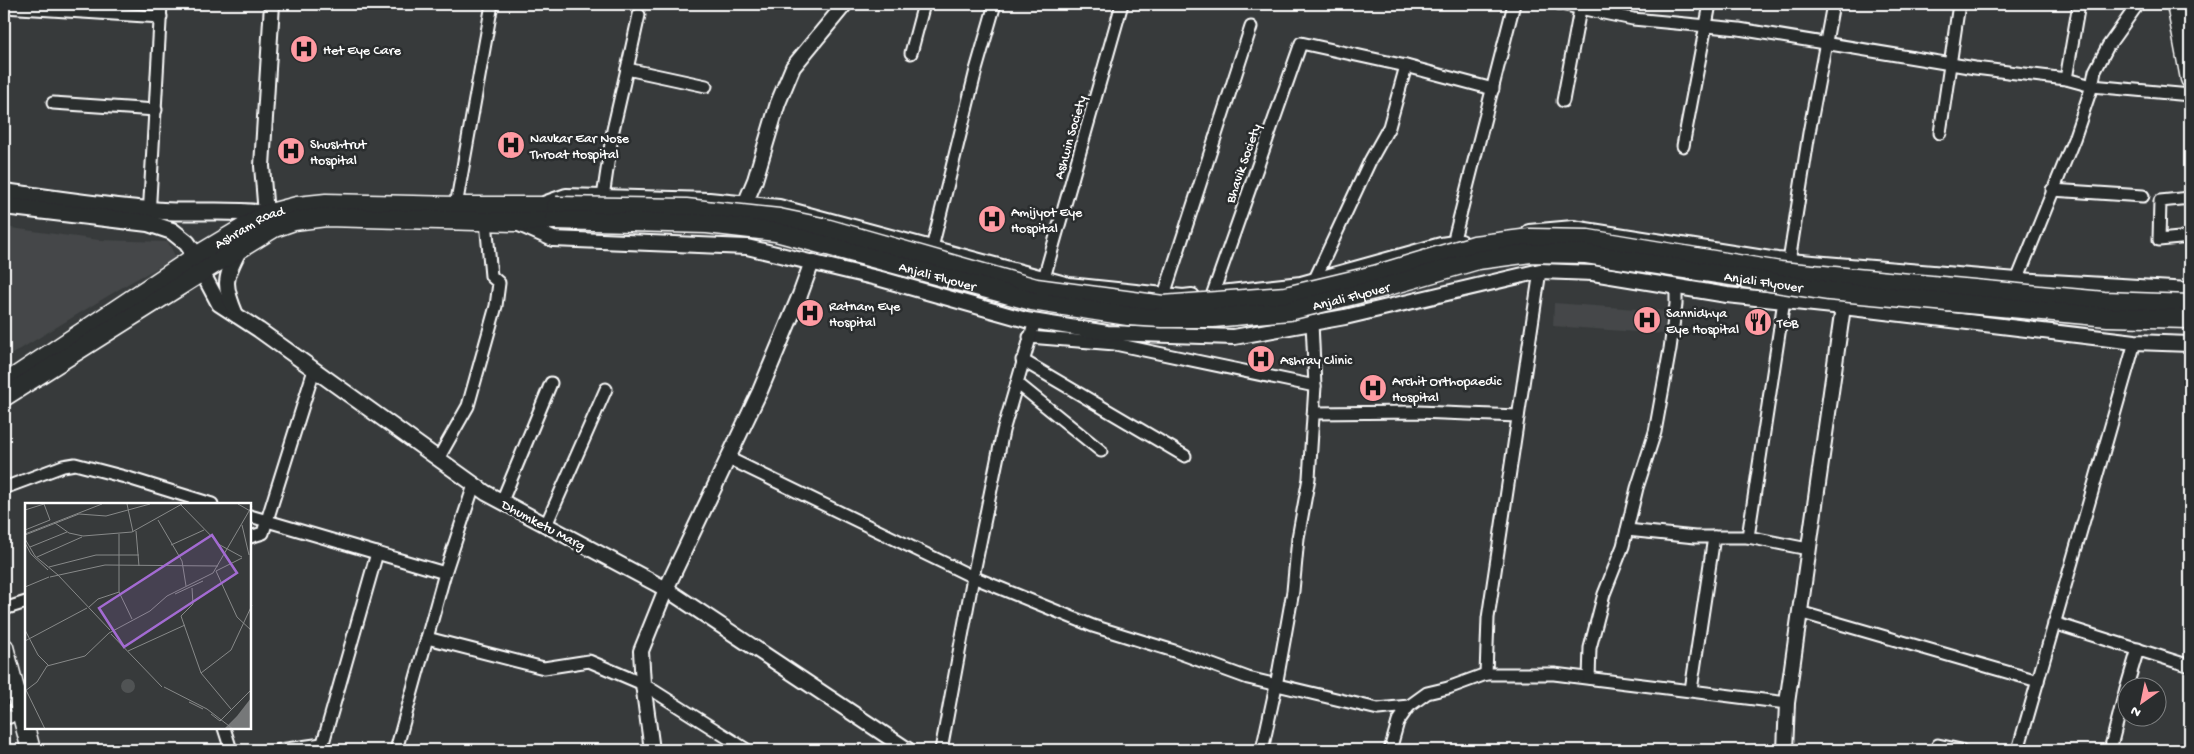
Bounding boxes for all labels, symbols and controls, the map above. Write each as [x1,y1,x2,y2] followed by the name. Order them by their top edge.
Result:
[289,34,319,64] hospital icon: Het Eye Care
[323,43,402,60] place label: Het Eye Care
[1051,94,1091,181] street label: Ashwin Society
[1223,122,1266,207] street label: Bhavik Society
[496,130,526,160] hospital icon: Navkar Ear Nose Throat Hospital
[529,131,630,164] place label: Navkar Ear Nose Throat Hospital
[276,136,306,166] hospital icon: Shushtrut Hospital
[310,137,367,170] place label: Shushtrut Hospital
[212,203,288,254] street label: Ashram Road
[977,204,1007,234] hospital icon: Amijyot Eye Hospital
[1011,205,1083,238] place label: Amijyot Eye Hospital
[897,260,978,297] street label: Anjali Flyover
[1723,269,1805,298] street label: Anjali Flyover
[1311,280,1393,316] street label: Anjali Flyover
[795,298,825,328] hospital icon: Ratnam Eye Hospital
[829,299,901,332] place label: Ratnam Eye Hospital
[1632,305,1662,335] hospital icon: Sannidhya Eye Hospital
[1666,306,1739,339] place label: Sannidhya Eye Hospital
[1743,307,1773,337] restaurant icon: TGB
[1776,316,1799,333] place label: TGB
[1246,344,1276,374] hospital icon: Ashray Clinic
[1280,353,1353,370] place label: Ashray Clinic
[1358,373,1388,403] hospital icon: Archit Orthopaedic Hospital
[1392,374,1503,407] place label: Archit Orthopaedic Hospital
[497,496,588,555] street label: Dhumketu Marg
[25,503,251,729] inset map
[2116,676,2166,726] north arrow
[2128,701,2145,720] text: N

